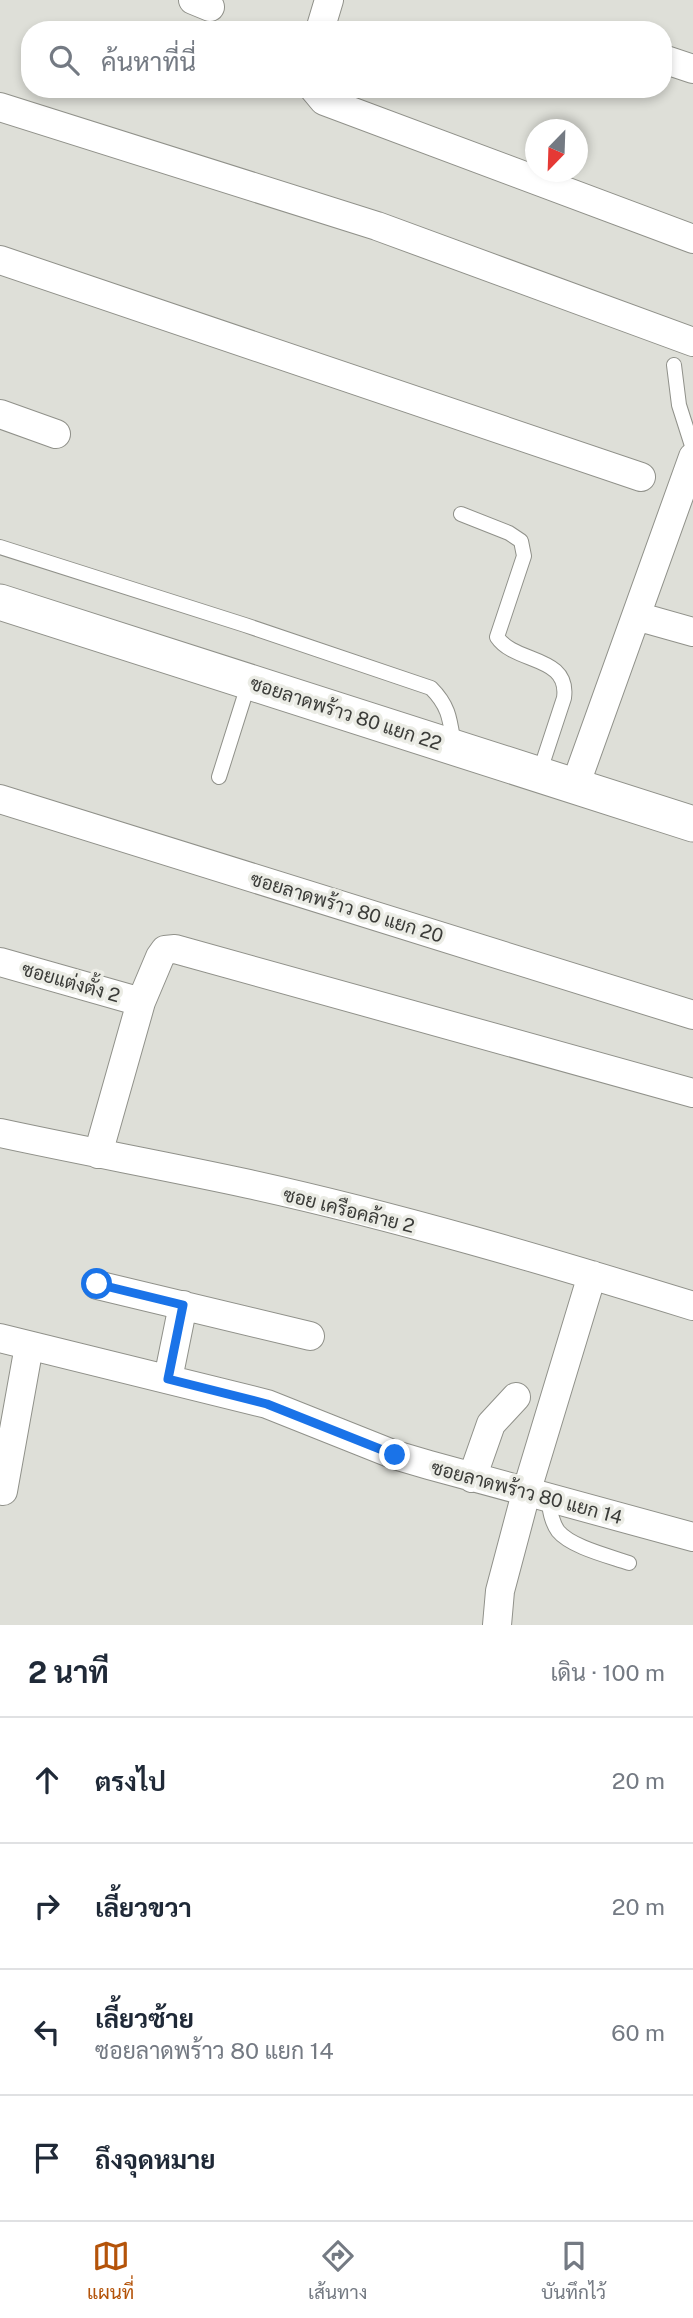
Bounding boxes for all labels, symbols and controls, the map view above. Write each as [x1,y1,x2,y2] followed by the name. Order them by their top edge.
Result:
[21,21,672,98] search box
[45,41,83,79] icon: search
[101,46,196,77] text: ค้นหาที่นี่
[525,119,588,182] north arrow
[247,672,445,754] street label: ซอยลาดพร้าว 80 แยก 22
[248,867,446,947] street label: ซอยลาดพร้าว 80 แยก 20
[19,951,124,1006] street label: ซอยแต่งตั้ง 2
[281,1183,417,1237] street label: ซอย เครือคล้าย 2
[81,1268,112,1299] route start
[379,1439,410,1470] route end
[429,1456,625,1528] street label: ซอยลาดพร้าว 80 แยก 14
[28,1654,109,1690] text: 2 นาที
[550,1659,665,1686] text: เดิน · 100 m
[28,1761,66,1799] icon: ahead
[95,1766,166,1797] text: ตรงไป
[612,1767,665,1794] text: 20 m
[28,1887,66,1925] icon: right
[95,1892,192,1923] text: เลี้ยวขวา
[612,1893,665,1920] text: 20 m
[95,2003,194,2034] text: เลี้ยวซ้าย
[28,2013,66,2051] icon: left
[611,2019,665,2046] text: 60 m
[95,2037,334,2064] text: ซอยลาดพร้าว 80 แยก 14
[28,2139,66,2177] icon: arrive
[95,2144,216,2175] text: ถึงจุดหมาย
[87,2237,134,2303] tab: แผนที่
[308,2237,367,2303] tab: เส้นทาง
[541,2237,606,2303] tab: บันทึกไว้

